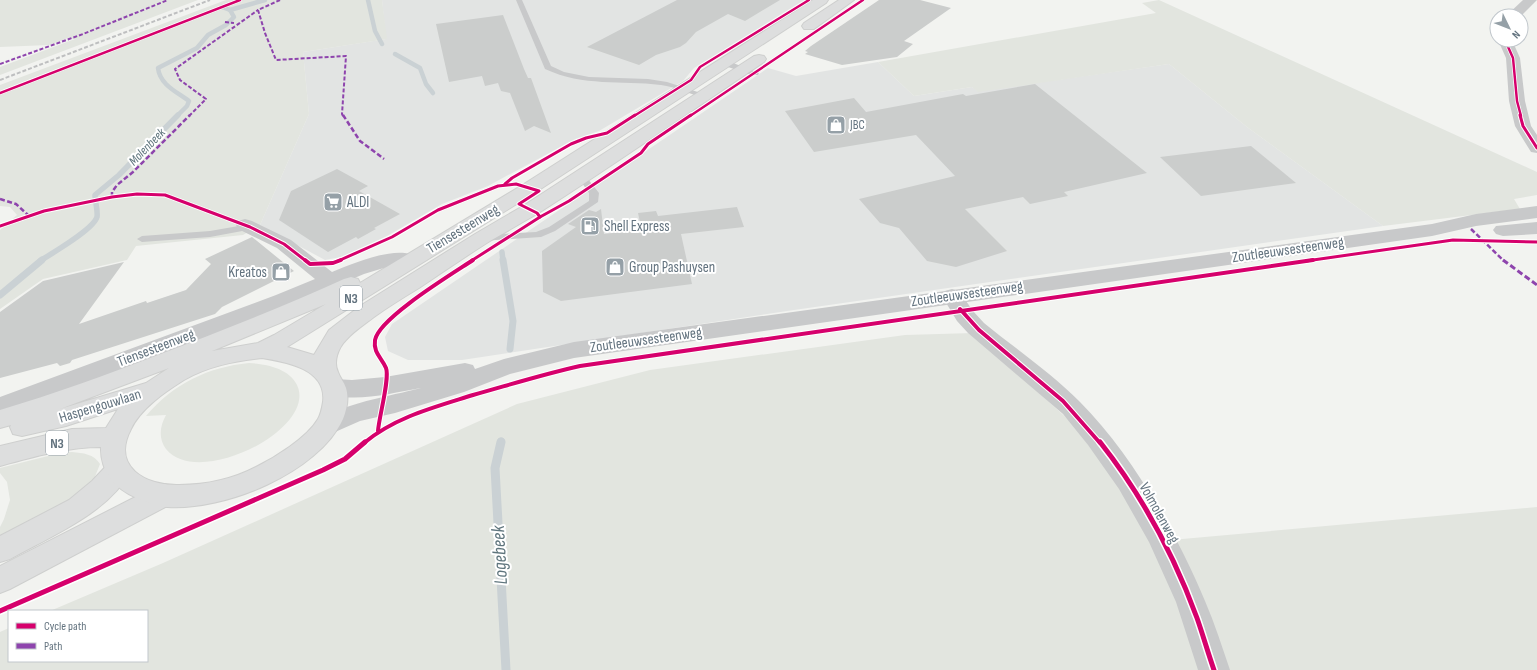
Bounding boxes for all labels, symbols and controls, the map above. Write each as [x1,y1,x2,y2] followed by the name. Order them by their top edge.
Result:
[1489,8,1529,48] north arrow
[1509,28,1523,41] text: N
[825,114,847,136] shop icon: JBC
[849,117,865,133] place label: JBC
[125,124,170,169] water label: Molenbeek
[322,191,344,213] supermarket icon: ALDI
[346,193,369,212] place label: ALDI
[423,200,503,258] street label: Tiensesteenweg
[579,215,601,237] fuel station icon: Shell Express
[604,217,670,236] place label: Shell Express
[1231,233,1345,267] street label: Zoutleeuwsesteenweg
[604,256,626,278] shop icon: Group Pashuysen
[629,258,715,277] place label: Group Pashuysen
[270,261,292,283] shop icon: Kreatos
[228,263,267,282] place label: Kreatos
[910,277,1024,311] street label: Zoutleeuwsesteenweg
[340,286,362,310] road number: N3
[589,323,703,357] street label: Zoutleeuwsesteenweg
[115,325,197,371] street label: Tiensesteenweg
[57,384,143,428] street label: Haspengouwlaan
[46,431,68,455] road number: N3
[1135,479,1184,547] street label: Volmolenweg
[487,524,513,585] water label: Logebeek
[8,610,148,662] legend
[44,619,86,634] text: Cycle path
[44,639,62,654] text: Path

